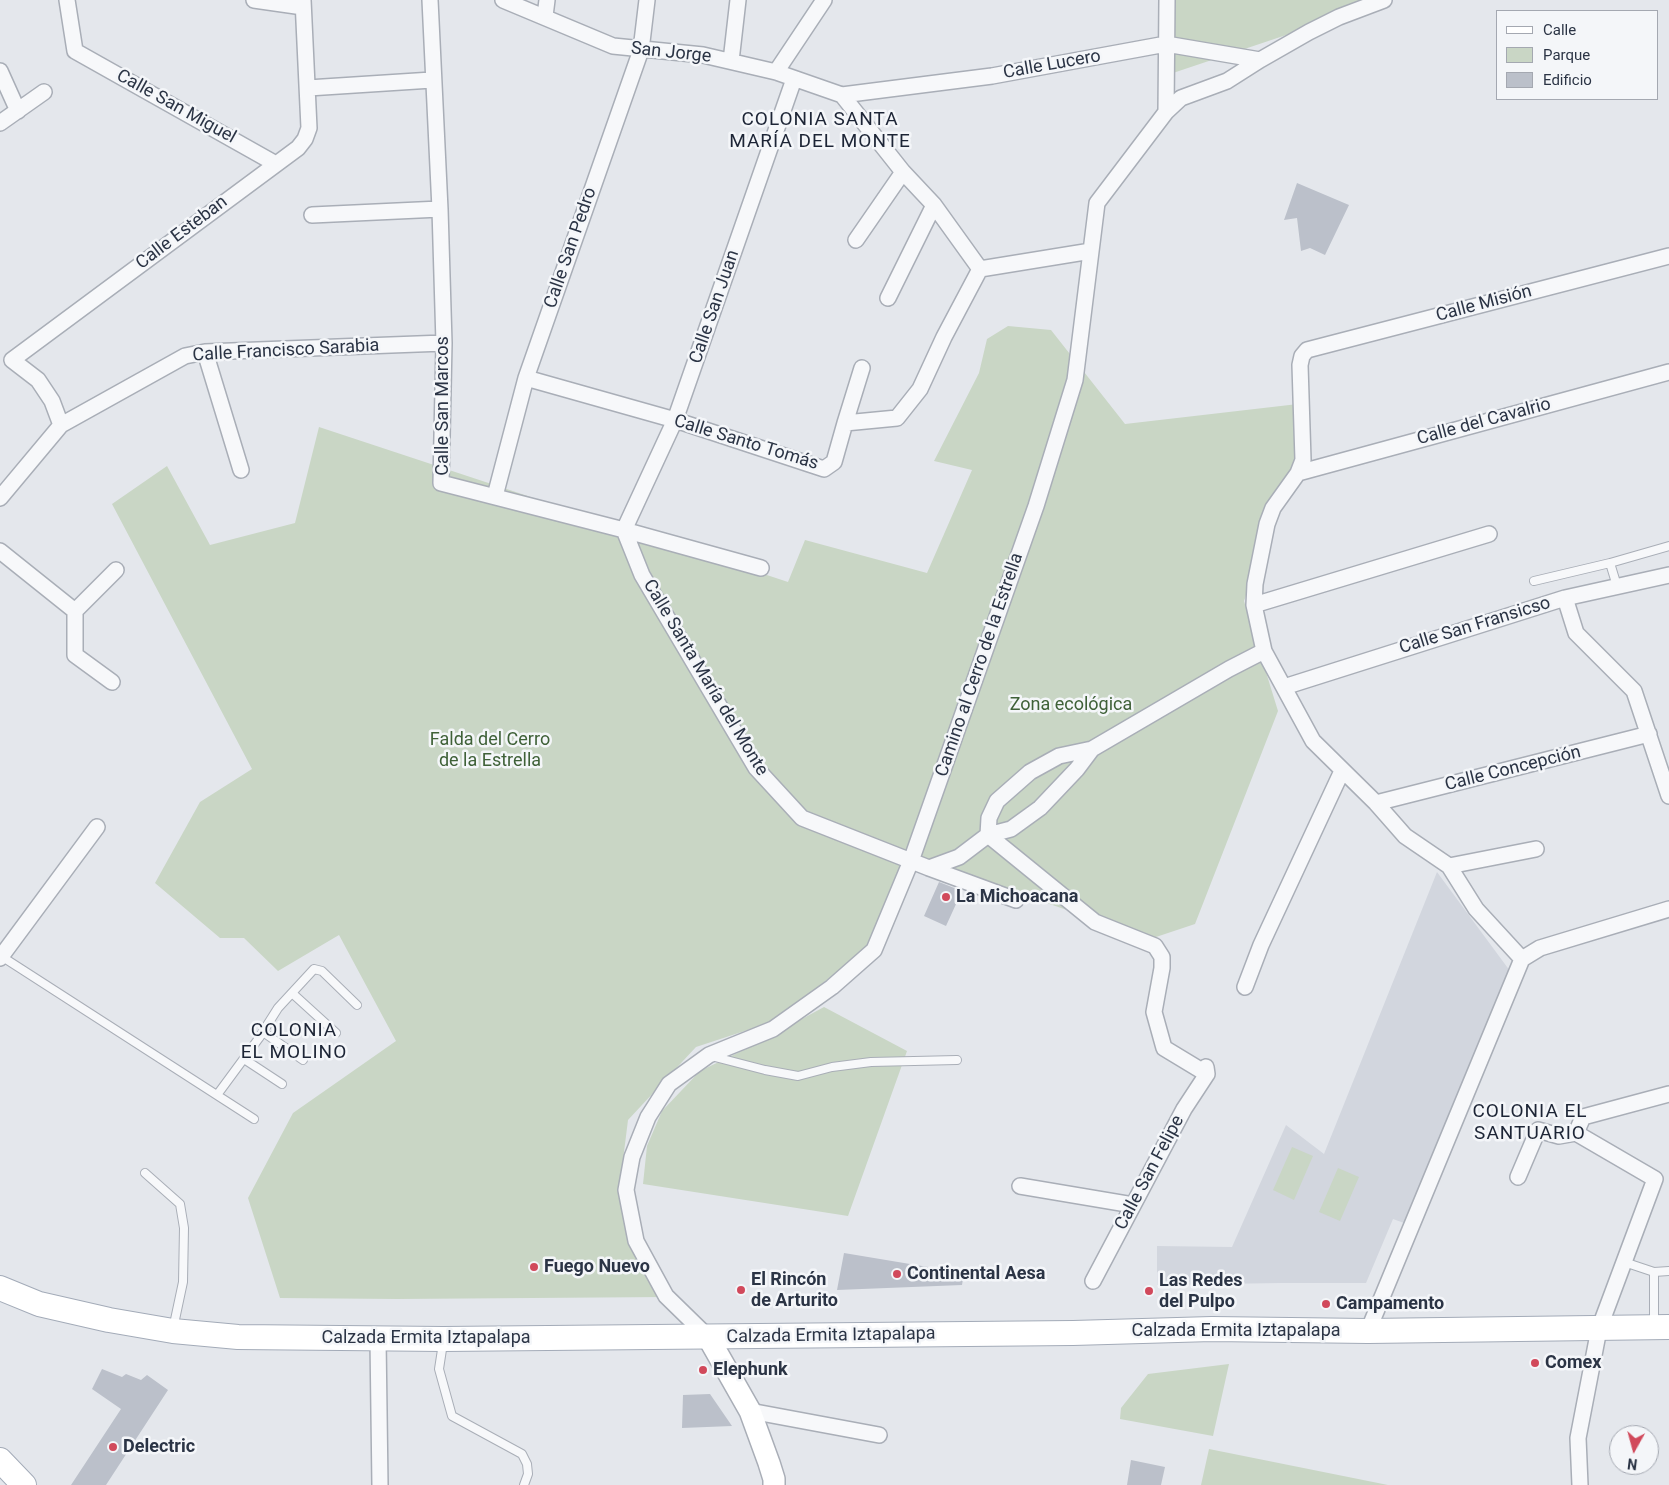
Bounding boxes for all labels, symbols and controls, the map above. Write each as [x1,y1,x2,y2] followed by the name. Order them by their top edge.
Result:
[1496,10,1659,100] legend
[1543,21,1576,39] text: Calle
[630,38,712,68] street label: San Jorge
[1002,46,1102,84] street label: Calle Lucero
[1543,46,1590,64] text: Parque
[113,65,239,149] street label: Calle San Miguel
[1543,71,1592,89] text: Edificio
[727,109,913,153] district label: COLONIA SANTA MARÍA DEL MONTE
[540,185,602,311] street label: Calle San Pedro
[132,192,232,274] street label: Calle Esteban
[685,247,745,367] street label: Calle San Juan
[1434,281,1534,327] street label: Calle Misión
[192,335,380,367] street label: Calle Francisco Sarabia
[432,336,454,476] street label: Calle San Marcos
[1415,394,1553,450] street label: Calle del Cavalrio
[671,411,821,475] street label: Calle Santo Tomás
[931,550,1029,780] street label: Camino al Cerro de la Estrella
[638,576,772,780] street label: Calle Santa María del Monte
[1397,593,1553,659] street label: Calle San Fransicso
[1010,694,1132,716] park label: Zona ecológica
[430,729,550,772] park label: Falda del Cerro de la Estrella
[1443,742,1583,796] street label: Calle Concepción
[956,886,1078,908] place label: La Michoacana
[940,891,952,903] marker: La Michoacana
[240,1020,348,1064] district label: COLONIA EL MOLINO
[1471,1101,1589,1145] district label: COLONIA EL SANTUARIO
[1111,1112,1189,1234] street label: Calle San Felipe
[544,1256,650,1278] place label: Fuego Nuevo
[528,1261,540,1273] marker: Fuego Nuevo
[907,1263,1045,1285] place label: Continental Aesa
[891,1268,903,1280] marker: Continental Aesa
[751,1269,838,1312] place label: El Rincón de Arturito
[1159,1270,1242,1312] place label: Las Redes del Pulpo
[735,1284,747,1296] marker: El Rincón de Arturito
[1143,1285,1155,1297] marker: Las Redes del Pulpo
[1336,1293,1444,1315] place label: Campamento
[1320,1298,1332,1310] marker: Campamento
[1131,1320,1341,1342] street label: Calzada Ermita Iztapalapa
[726,1323,936,1349] street label: Calzada Ermita Iztapalapa
[321,1327,531,1349] street label: Calzada Ermita Iztapalapa
[1545,1352,1601,1374] place label: Comex
[1529,1357,1541,1369] marker: Comex
[713,1359,788,1381] place label: Elephunk
[697,1364,709,1376] marker: Elephunk
[1609,1425,1659,1475] north arrow
[123,1436,195,1458] place label: Delectric
[107,1441,119,1453] marker: Delectric
[1626,1455,1638,1472] text: N

